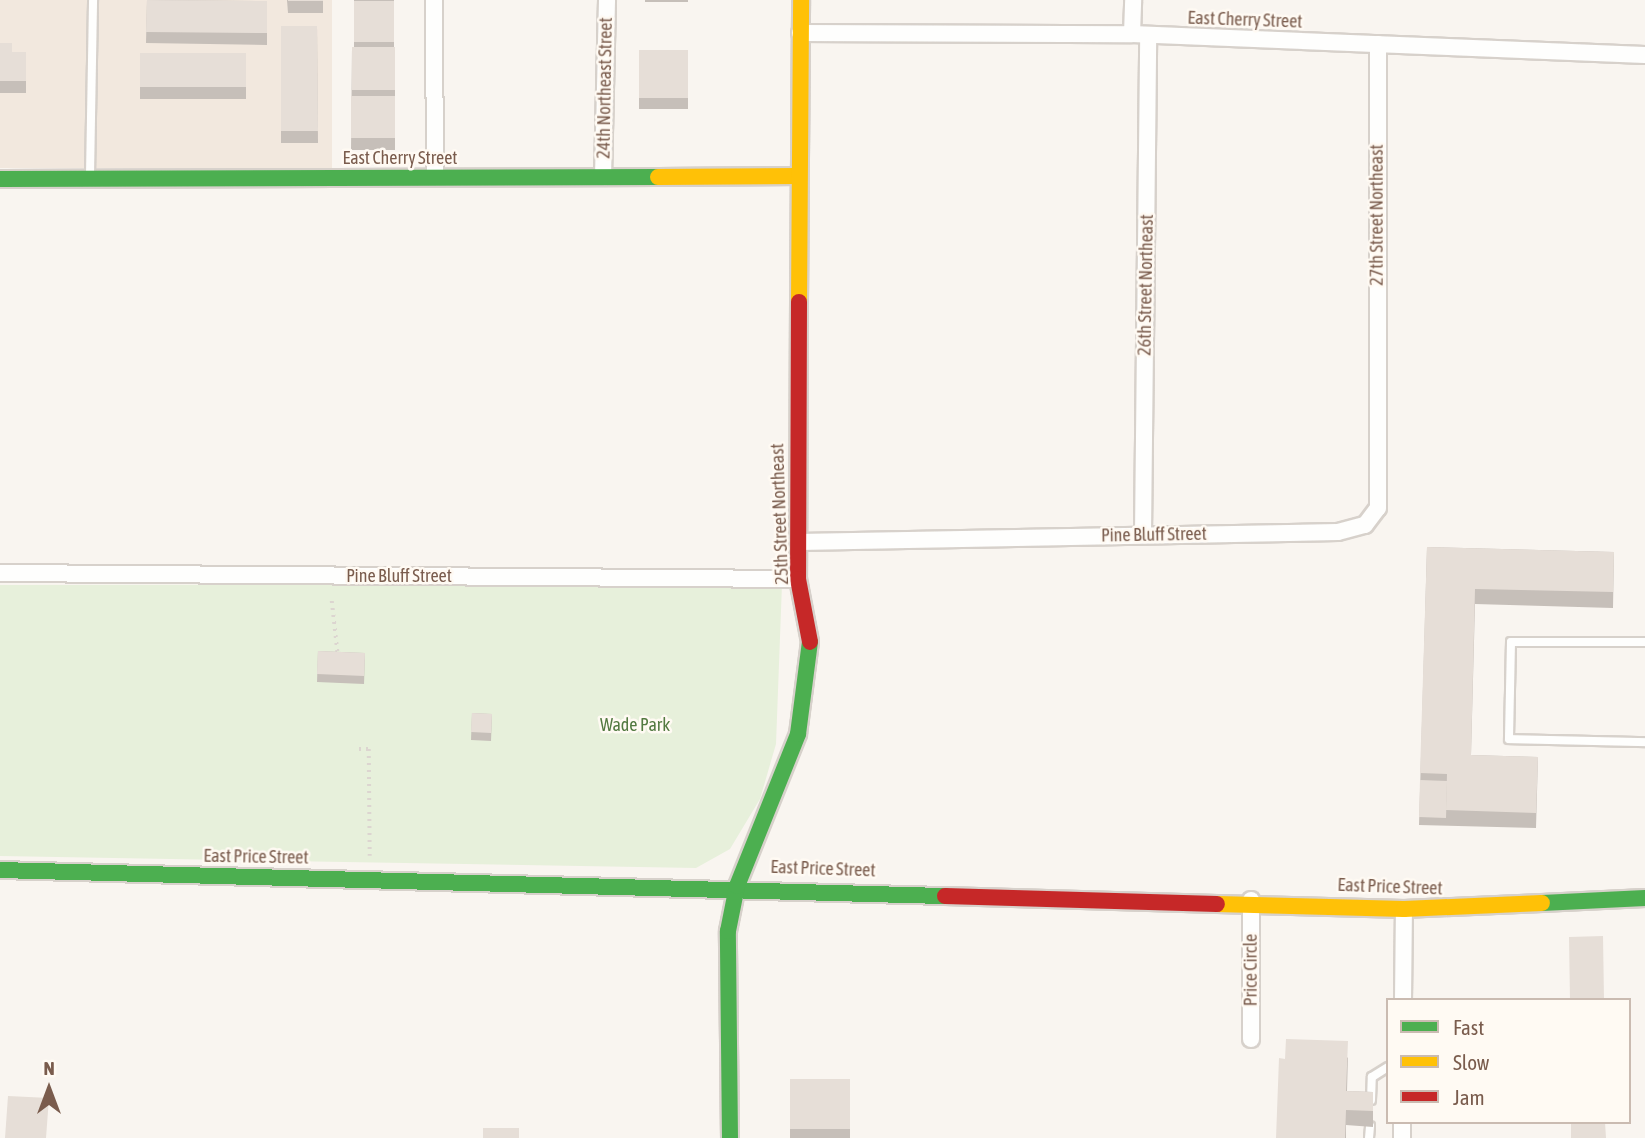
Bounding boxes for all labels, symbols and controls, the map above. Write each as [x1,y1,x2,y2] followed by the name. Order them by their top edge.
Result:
[1187,7,1303,33] street label: East Cherry Street
[593,17,617,159] street label: 24th Northeast Street
[1366,144,1388,286] street label: 27th Street Northeast
[342,147,458,169] street label: East Cherry Street
[1134,214,1158,356] street label: 26th Street Northeast
[767,443,793,585] street label: 25th Street Northeast
[1101,523,1207,547] street label: Pine Bluff Street
[346,565,452,587] street label: Pine Bluff Street
[600,714,670,736] park label: Wade Park
[203,845,309,869] street label: East Price Street
[770,856,876,882] street label: East Price Street
[1337,874,1443,900] street label: East Price Street
[1240,934,1262,1006] street label: Price Circle
[1386,998,1631,1124] legend
[1453,1015,1484,1039] text: Fast
[1453,1050,1489,1074] text: Slow
[14,1054,84,1124] north arrow
[43,1057,55,1079] text: N
[1453,1085,1485,1109] text: Jam

